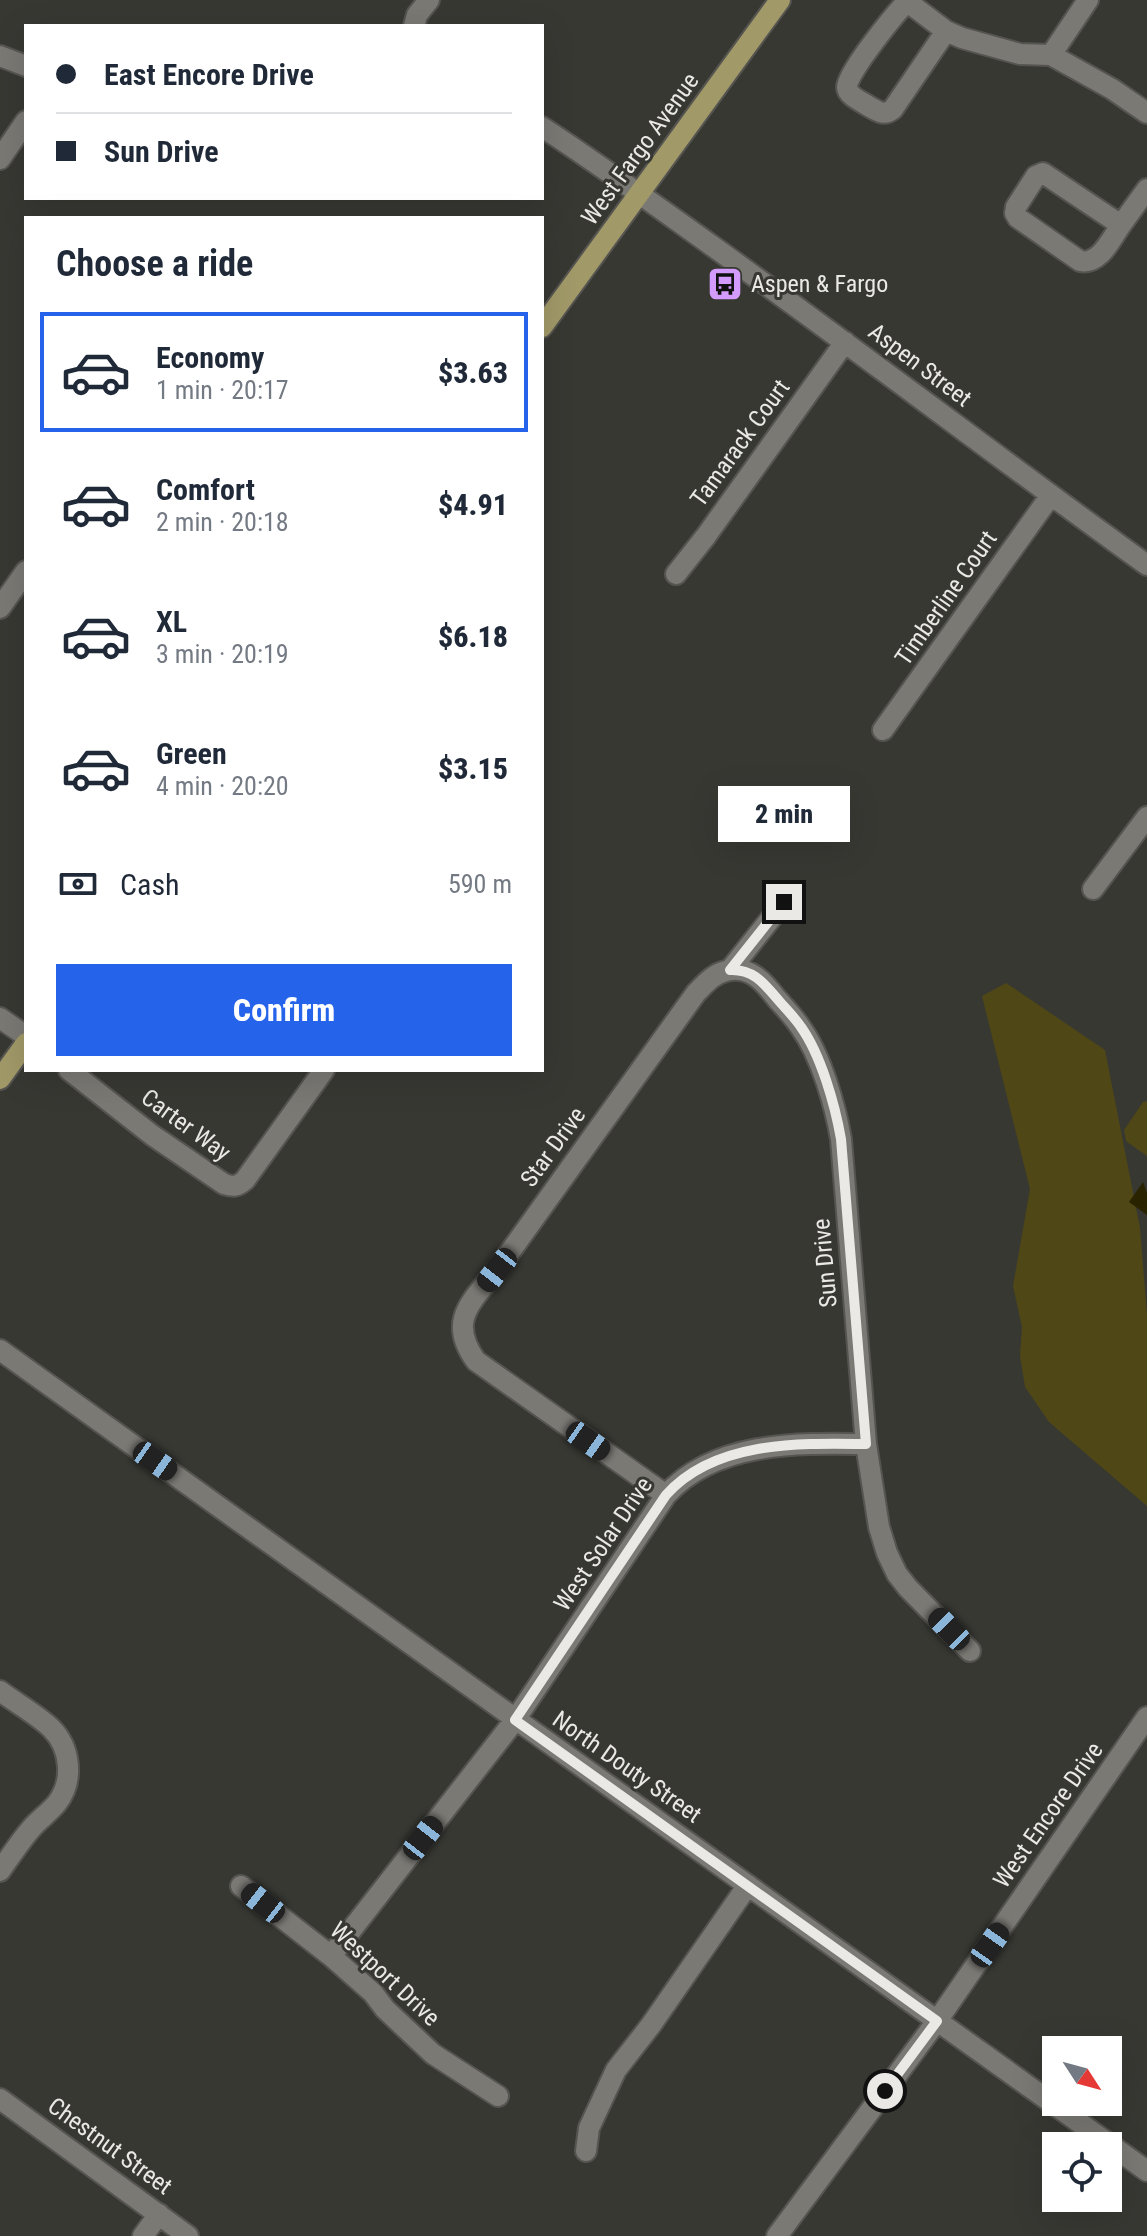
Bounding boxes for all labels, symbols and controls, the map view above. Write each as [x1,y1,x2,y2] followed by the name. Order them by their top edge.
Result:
[104,57,314,92] text: East Encore Drive
[575,68,705,230] street label: West Fargo Avenue
[104,134,219,169] text: Sun Drive
[56,243,253,285] text: Choose a ride
[706,265,744,303] bus stop icon: Aspen & Fargo
[751,270,888,298] place label: Aspen & Fargo
[863,317,977,413] street label: Aspen Street
[60,336,132,408] icon: car
[156,340,264,375] text: Economy
[438,355,508,390] text: $3.63
[685,374,795,512] street label: Tamarack Court
[156,375,289,405] text: 1 min · 20:17
[60,468,132,540] icon: car
[156,472,255,507] text: Comfort
[438,487,508,522] text: $4.91
[156,507,289,537] text: 2 min · 20:18
[889,525,1003,671] street label: Timberline Court
[60,600,132,672] icon: car
[156,604,187,639] text: XL
[438,619,508,654] text: $6.18
[156,639,289,669] text: 3 min · 20:19
[60,732,132,804] icon: car
[156,736,227,771] text: Green
[438,751,508,786] text: $3.15
[156,771,289,801] text: 4 min · 20:20
[718,786,850,842] callout: 2 min
[755,799,813,829] text: 2 min
[56,862,100,906] icon: cash
[120,867,180,902] text: Cash
[448,869,512,899] text: 590 m
[766,884,802,920] route end
[56,964,512,1056] button: Confirm
[136,1083,236,1167] street label: Carter Way
[515,1102,591,1192] street label: Star Drive
[807,1217,843,1309] street label: Sun Drive
[473,1244,521,1296] car
[561,1417,615,1465] car
[128,1437,182,1485] car
[548,1472,658,1616] street label: West Solar Drive
[924,1603,974,1655] car
[547,1705,707,1829] street label: North Douty Street
[987,1737,1109,1893] street label: West Encore Drive
[399,1812,447,1864] car
[237,1879,289,1927] car
[324,1916,446,2032] street label: Westport Drive
[966,1918,1014,1972] car
[1042,2036,1122,2116] north arrow
[1042,2036,1122,2212] map controls
[867,2073,903,2109] route start
[42,2092,178,2200] street label: Chestnut Street
[1042,2132,1122,2212] button: locate

